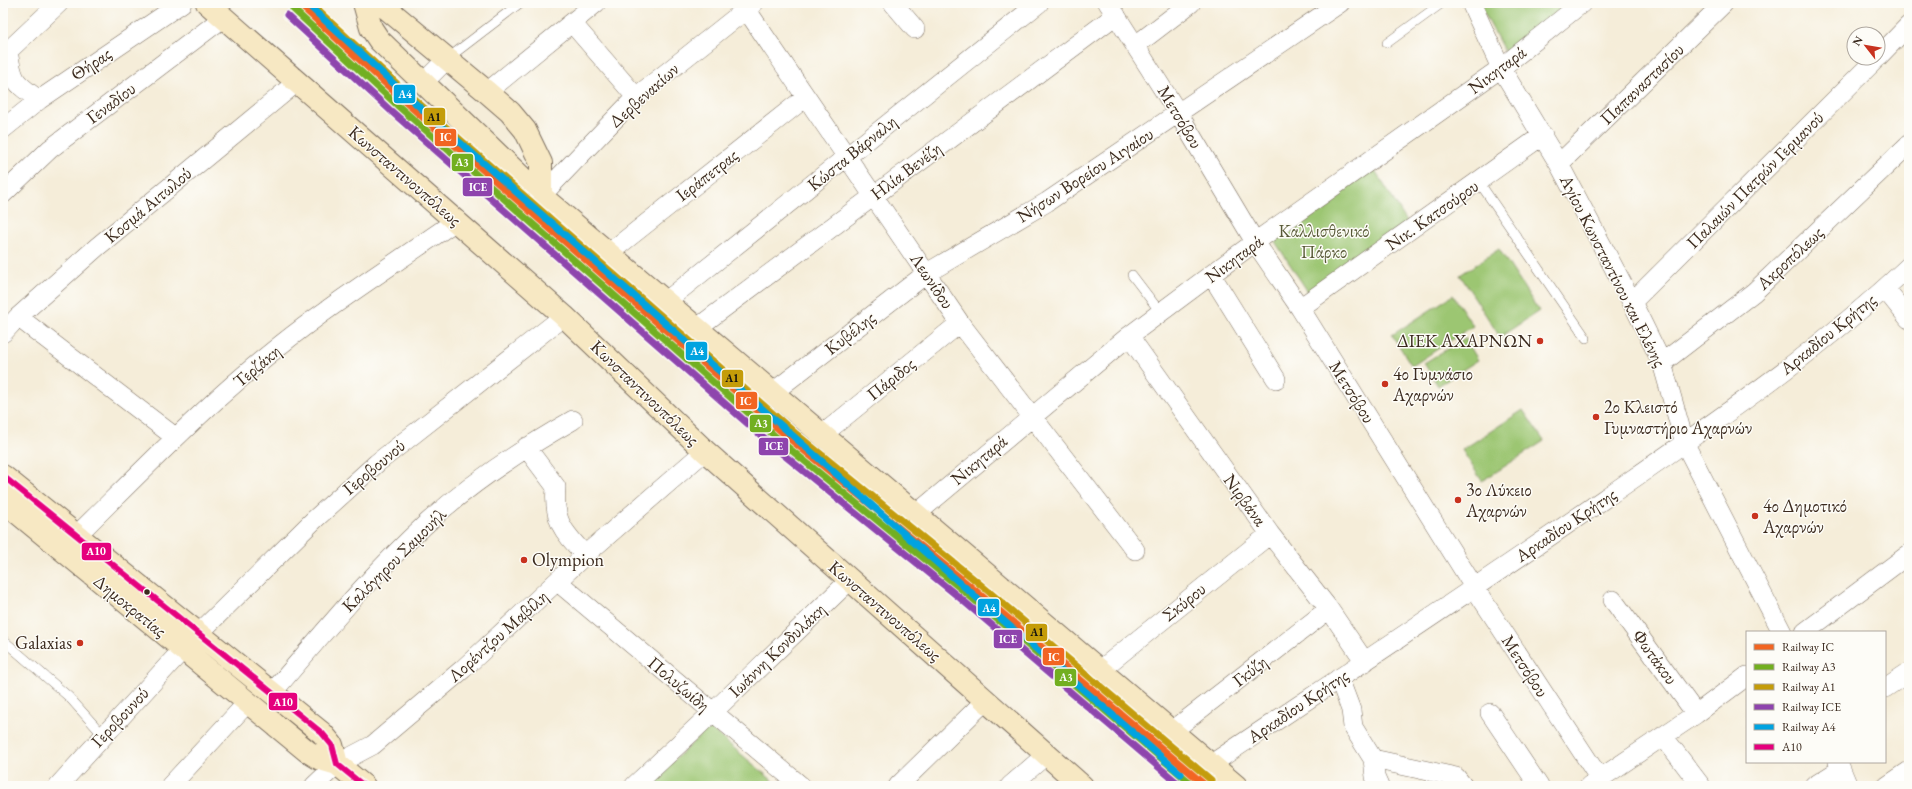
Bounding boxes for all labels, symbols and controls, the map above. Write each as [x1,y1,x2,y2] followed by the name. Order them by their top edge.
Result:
[1846,26,1886,66] north arrow
[1849,33,1866,48] text: N
[1595,38,1688,129] street label: Παπαναστασίου
[1463,40,1531,99] street label: Νικηταρά
[66,42,115,85] street label: Θήρας
[604,57,684,132] street label: Δερβενακίων
[82,77,140,129] street label: Γεναδίου
[1153,81,1208,152] street label: Μετσόβου
[393,84,416,104] line badge: A4
[397,87,412,101] text: A4
[1681,106,1828,253] street label: Παλαιών Πατρών Γερμανού
[423,107,446,126] line badge: A1
[802,109,901,196] street label: Κώστα Βάρναλη
[426,110,441,124] text: A1
[344,120,467,231] street label: Κωνσταντινουπόλεως
[1012,122,1157,227] street label: Νήσων Βορείου Αιγαίου
[434,128,457,147] line badge: IC
[440,130,452,144] text: IC
[866,136,946,205] street label: Ηλία Βενέζη
[671,143,742,206] street label: Ιεράπετρας
[451,153,474,172] line badge: A3
[454,155,469,169] text: A3
[99,161,196,248] street label: Κοσμά Αιτωλού
[1554,170,1672,371] street label: Αγίου Κωνσταντίνου και Ελένης
[1381,174,1483,255] street label: Νικ. Κατσούρου
[462,177,493,197] line badge: ICE
[469,180,488,194] text: ICE
[1278,219,1370,263] park label: Καλλισθενικό Πάρκο
[1751,221,1828,295] street label: Ακροπόλεως
[1200,229,1268,288] street label: Νικηταρά
[905,247,959,313] street label: Λεωνίδου
[1774,288,1880,380] street label: Αρκαδίου Κρήτης
[820,306,880,360] street label: Κυβέλης
[1397,329,1533,352] place label: ΔΙΕΚ ΑΧΑΡΝΩΝ
[586,335,705,450] street label: Κωνσταντινουπόλεως
[1535,336,1545,346] marker: ΔΙΕΚ ΑΧΑΡΝΩΝ
[228,339,285,392] street label: Τερζάκη
[685,341,708,361] line badge: A4
[689,344,704,358] text: A4
[862,352,920,405] street label: Πάριδος
[1324,356,1381,427] street label: Μετσόβου
[1392,362,1473,406] place label: 4ο Γυμνάσιο Αχαρνών
[721,369,744,388] line badge: A1
[724,371,739,385] text: A1
[1380,379,1390,389] marker: 4ο Γυμνάσιο Αχαρνών
[735,391,758,410] line badge: IC
[740,394,752,408] text: IC
[1604,395,1752,439] place label: 2ο Κλειστό Γυμναστήριο Αχαρνών
[1591,412,1601,422] marker: 2ο Κλειστό Γυμναστήριο Αχαρνών
[749,414,772,433] line badge: A3
[753,416,768,430] text: A3
[946,429,1012,490] street label: Νικηταρά
[338,434,410,499] street label: Γεροβουνού
[758,437,789,456] line badge: ICE
[765,439,784,453] text: ICE
[1219,469,1273,531] street label: Νιρβάνα
[1465,478,1532,522] place label: 3ο Λύκειο Αχαρνών
[1510,482,1621,567] street label: Αρκαδίου Κρήτης
[1762,494,1847,538] place label: 4ο Δημοτικό Αχαρνών
[1453,495,1463,505] marker: 3ο Λύκειο Αχαρνών
[336,502,451,617] street label: Καλόγηρου Σαμουήλ
[1750,511,1760,521] marker: 4ο Δημοτικό Αχαρνών
[81,542,112,561] line badge: Α10
[85,544,106,558] text: Α10
[532,548,605,571] place label: Olympion
[519,555,529,565] marker: Olympion
[824,555,947,666] street label: Κωνσταντινουπόλεως
[89,569,172,642] street label: Δημοκρατίας
[1157,577,1210,626] street label: Σκύρου
[442,585,553,687] street label: Λορέντζου Μαβίλη
[142,587,152,597] unlabelled marker
[723,598,830,702] street label: Ιωάννη Κονδυλάκη
[977,598,1000,617] line badge: A4
[981,601,996,615] text: A4
[1025,623,1048,642] line badge: A1
[1029,625,1044,639] text: A1
[1628,625,1683,689] street label: Φωτάκου
[993,629,1023,649] line badge: ICE
[1497,630,1554,701] street label: Μετσόβου
[15,631,72,654] place label: Galaxias
[1746,631,1886,763] legend
[999,632,1018,646] text: ICE
[75,638,85,648] marker: Galaxias
[1782,639,1834,655] text: Railway IC
[1042,647,1065,666] line badge: IC
[1048,650,1060,664] text: IC
[1228,650,1272,691] street label: Γκύζη
[643,651,715,716] street label: Πολυζωίδη
[1782,659,1836,675] text: Railway A3
[1242,663,1353,748] street label: Αρκαδίου Κρήτης
[1054,668,1077,687] line badge: A3
[1058,670,1073,684] text: A3
[1782,679,1836,695] text: Railway A1
[86,681,154,752] street label: Γεροβουνού
[268,692,298,711] line badge: Α10
[272,695,293,709] text: Α10
[1782,699,1841,715] text: Railway ICE
[1782,719,1836,735] text: Railway A4
[1781,739,1802,755] text: Α10

